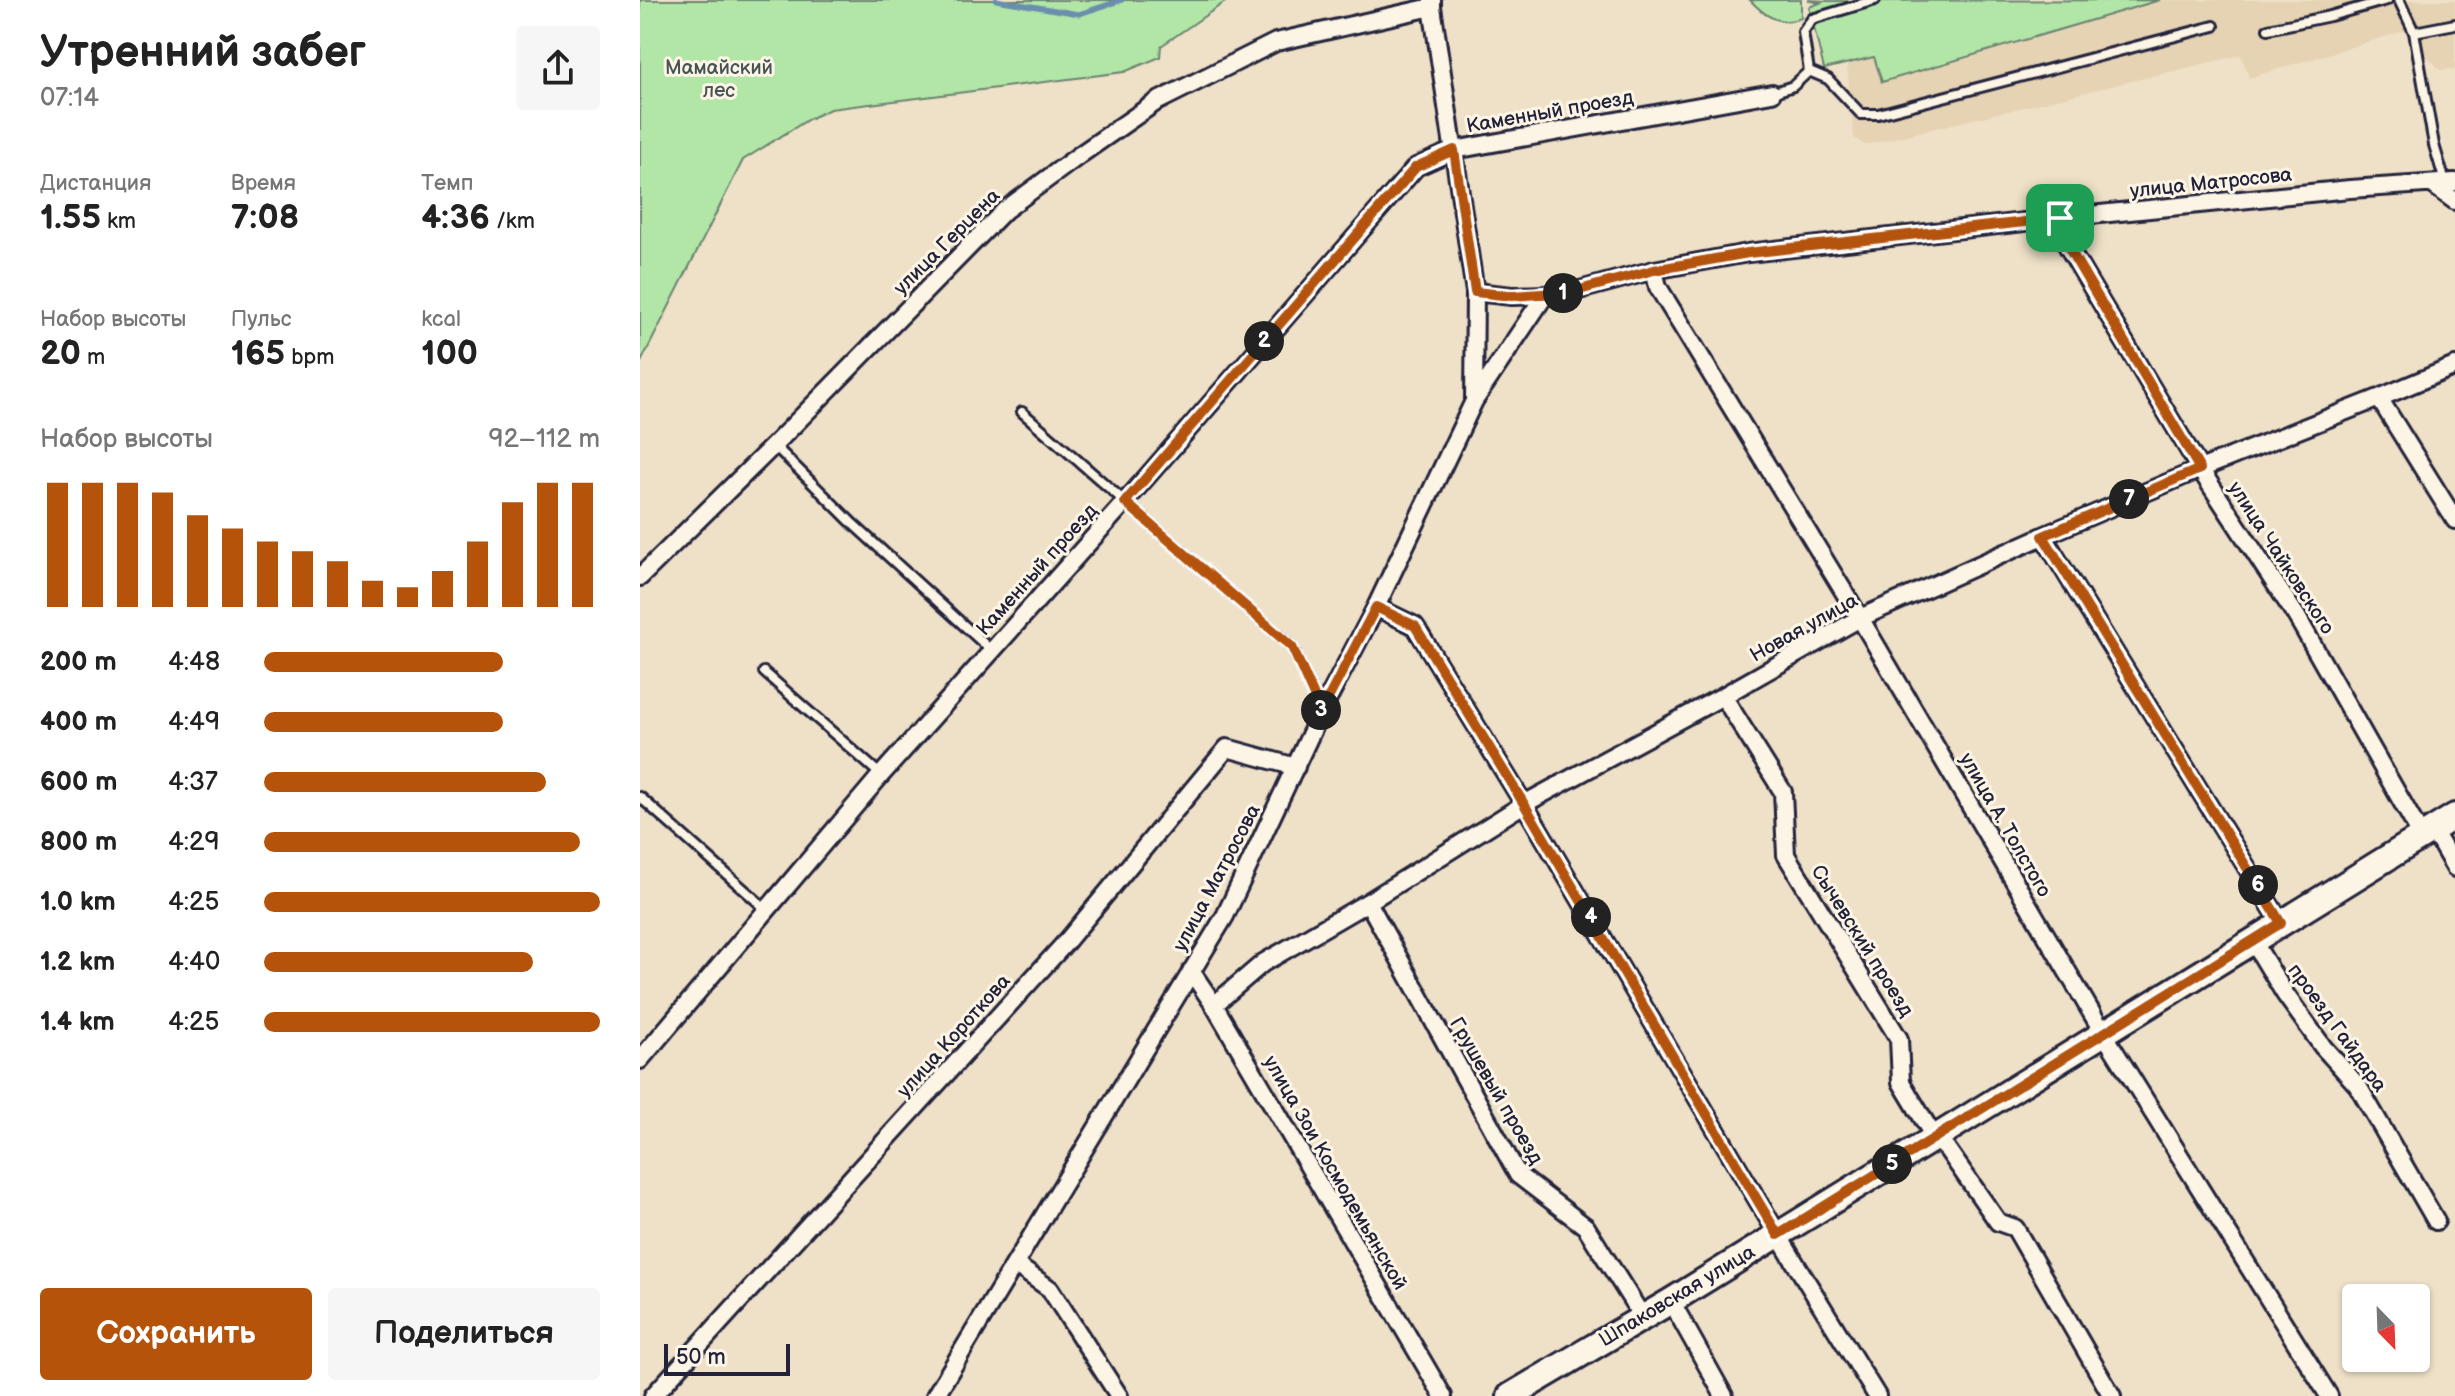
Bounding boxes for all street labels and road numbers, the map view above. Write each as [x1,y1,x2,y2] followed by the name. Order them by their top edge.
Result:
[1465,85,1635,139] street label: Каменный проезд
[2129,163,2293,203] street label: улица Матросова
[889,184,1005,300] street label: улица Герцена
[2223,477,2339,639] street label: улица Чайковского
[972,499,1102,641] street label: Каменный проезд
[1746,588,1862,667] street label: Новая улица
[1954,749,2056,901] street label: улица А. Толстого
[1168,800,1266,956] street label: улица Матросова
[1806,861,1918,1021] street label: Сычевский проезд
[2282,959,2392,1097] street label: проезд Гайдара
[892,969,1016,1103] street label: улица Короткова
[1444,1013,1548,1169] street label: Грушевый проезд
[1258,1052,1412,1294] street label: улица Зои Космодемьянской
[1595,1240,1760,1352] street label: Шпаковская улица

